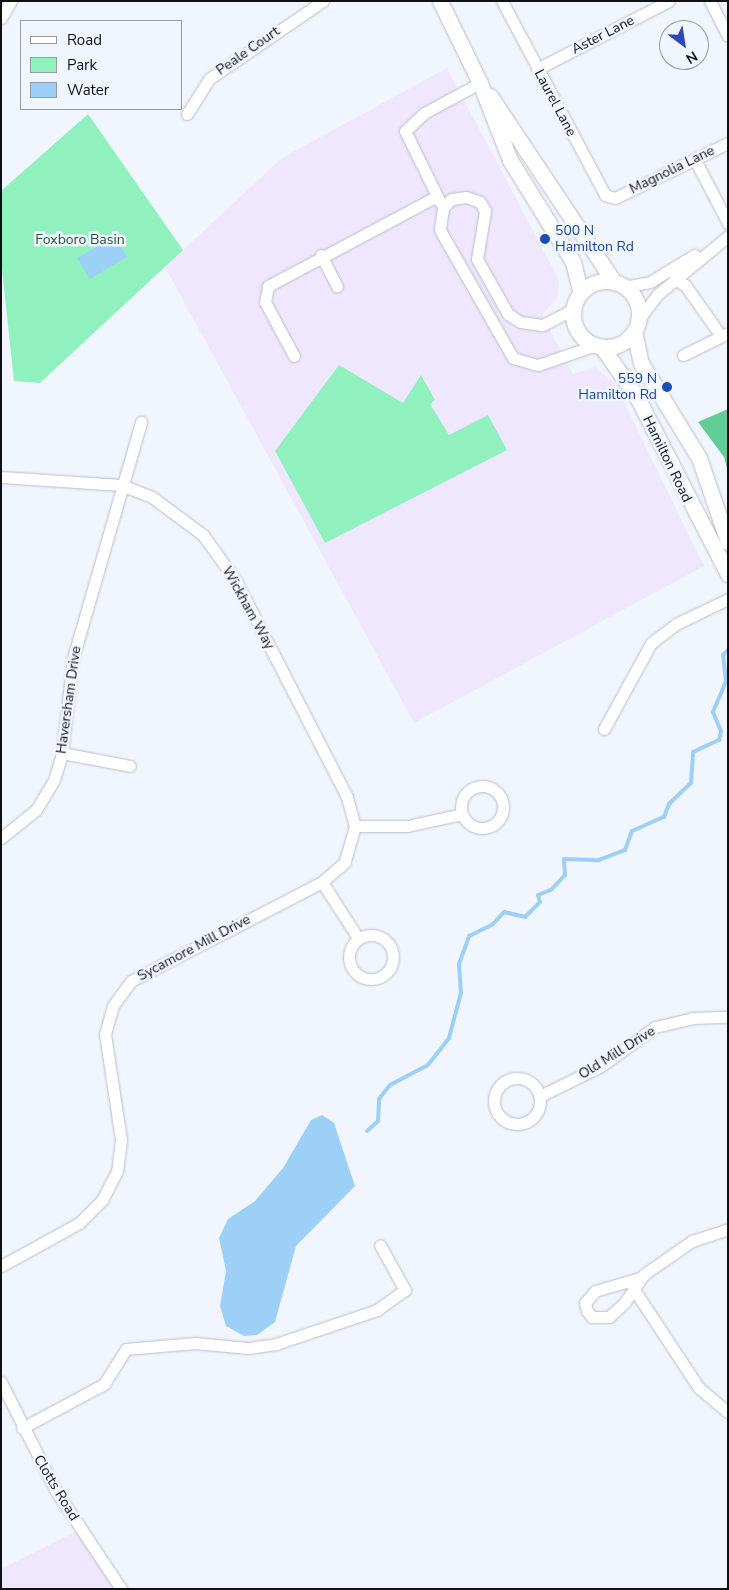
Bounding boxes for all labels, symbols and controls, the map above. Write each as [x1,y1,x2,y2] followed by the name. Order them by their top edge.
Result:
[569,12,637,58] street label: Aster Lane
[20,20,182,110] legend
[659,20,709,70] north arrow
[213,23,283,79] street label: Peale Court
[67,30,102,50] text: Road
[682,47,701,68] text: N
[67,55,97,75] text: Park
[530,67,580,139] street label: Laurel Lane
[67,80,109,100] text: Water
[627,142,717,198] street label: Magnolia Lane
[555,223,634,256] place label: 500 N Hamilton Rd
[35,232,125,248] park label: Foxboro Basin
[539,233,551,245] marker: 500 N Hamilton Rd
[578,371,657,404] place label: 559 N Hamilton Rd
[661,381,673,393] marker: 559 N Hamilton Rd
[639,413,695,505] street label: Hamilton Road
[218,564,278,652] street label: Wickham Way
[53,645,85,755] street label: Haversham Drive
[135,911,253,985] street label: Sycamore Mill Drive
[576,1023,658,1083] street label: Old Mill Drive
[30,1452,82,1524] street label: Clotts Road

